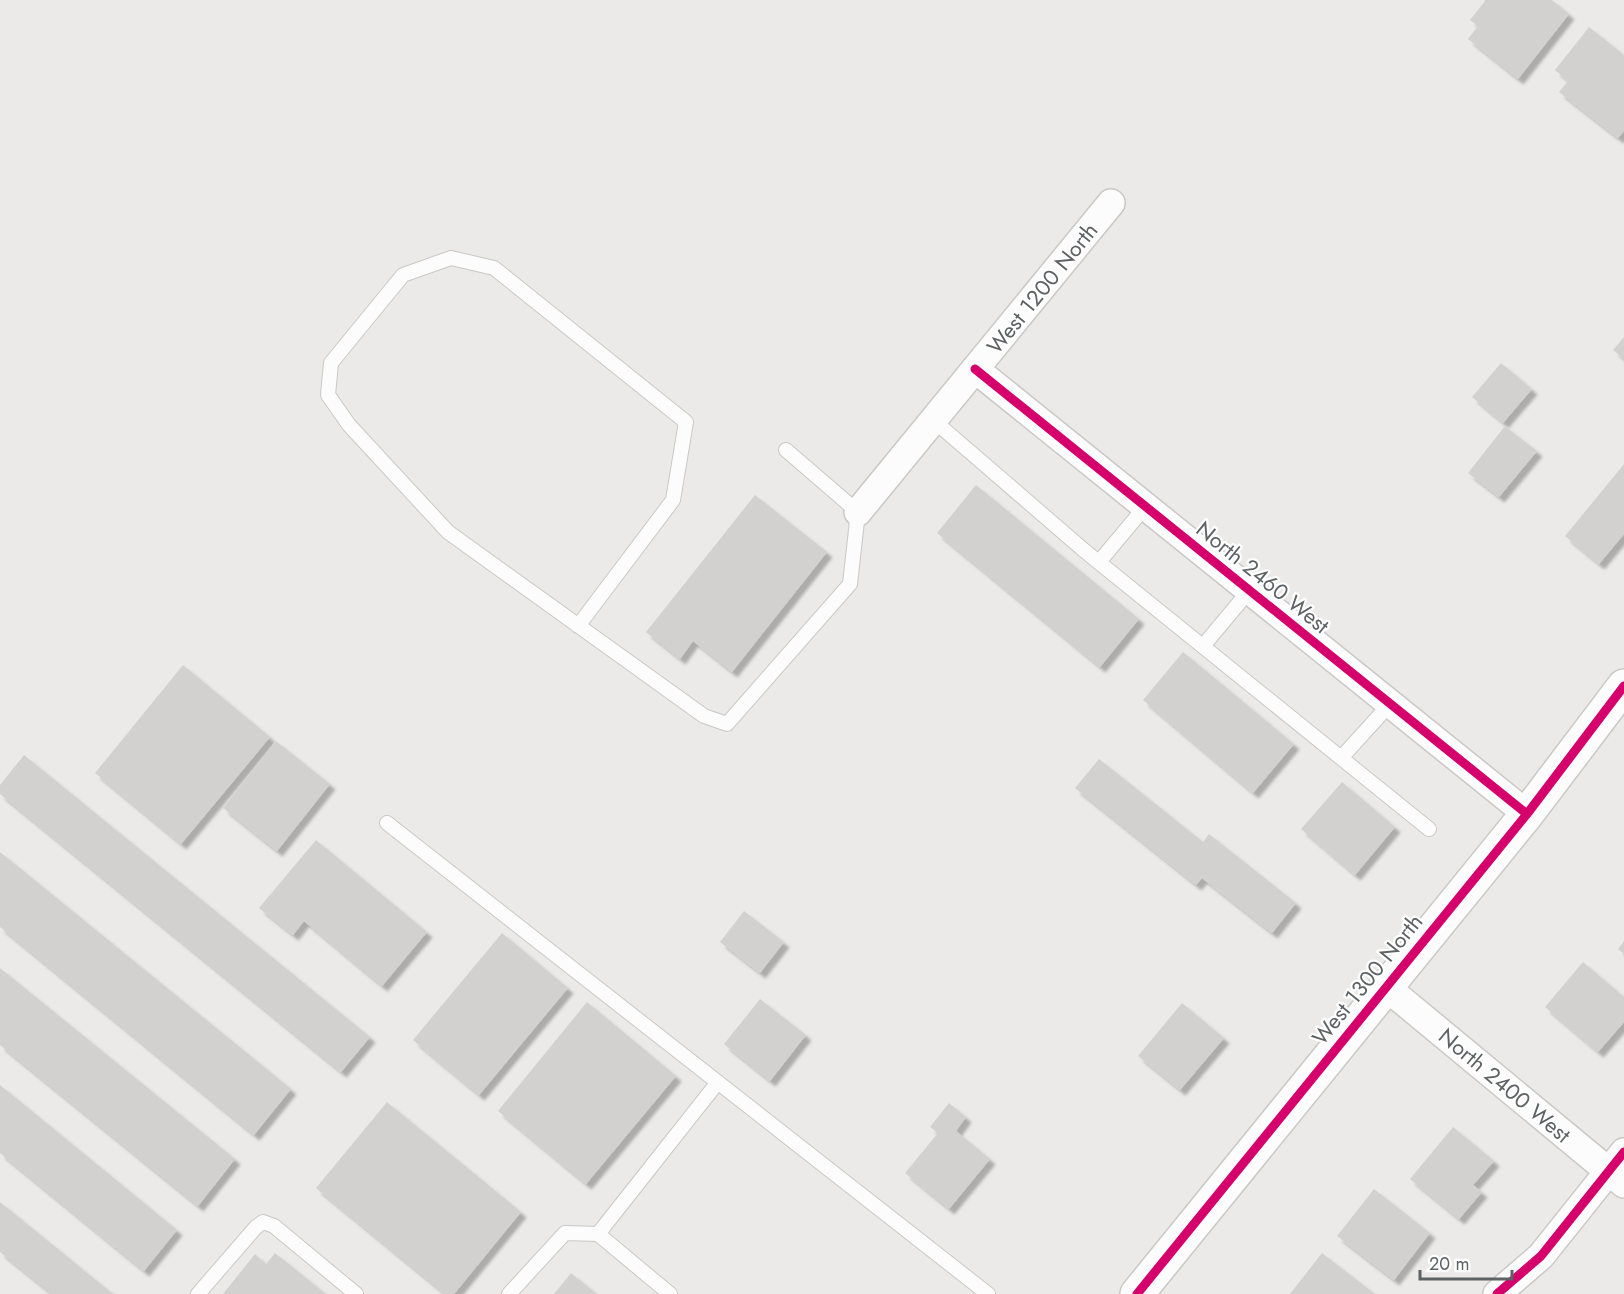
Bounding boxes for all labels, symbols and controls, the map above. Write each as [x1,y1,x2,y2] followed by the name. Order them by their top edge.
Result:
[979,215,1105,361] street label: West 1200 North
[1189,513,1337,641] street label: North 2460 West
[1304,907,1430,1051] street label: West 1300 North
[1432,1020,1579,1150] street label: North 2400 West
[1420,1243,1512,1281] scale bar
[1429,1251,1469,1277] text: 20 m

